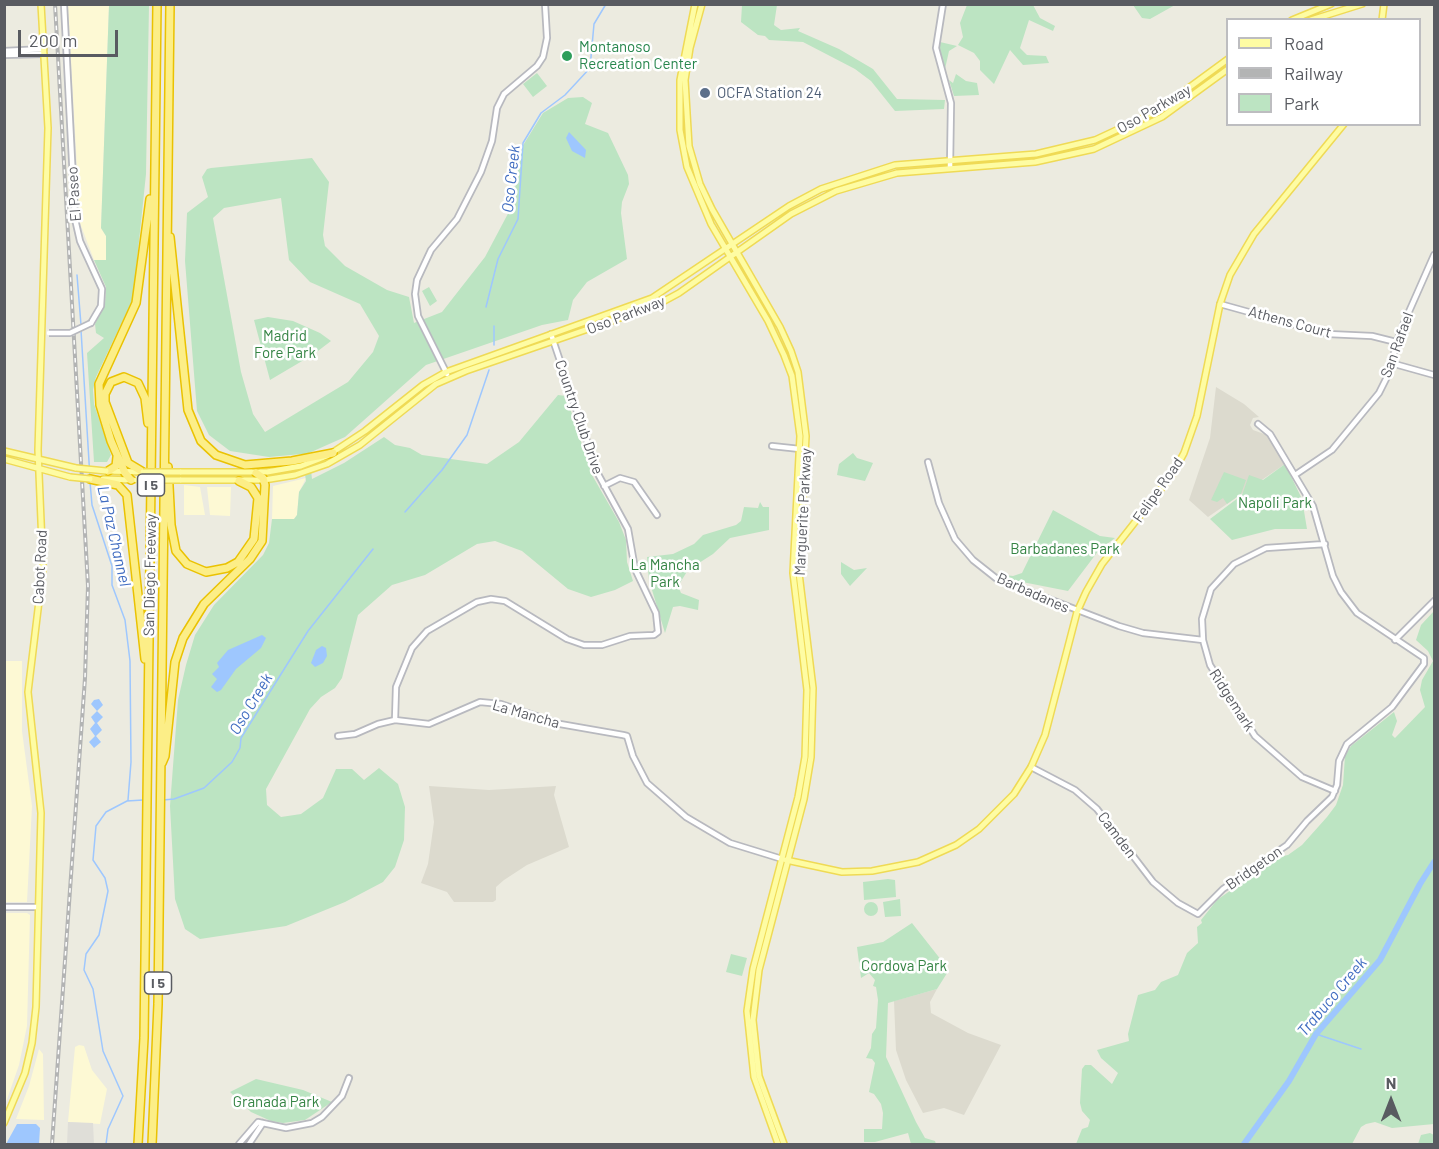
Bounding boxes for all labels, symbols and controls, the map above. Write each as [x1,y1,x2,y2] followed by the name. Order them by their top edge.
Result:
[21,18,122,56] scale bar
[1226,18,1421,126] legend
[29,29,77,51] text: 200 m
[1284,32,1324,54] text: Road
[579,38,697,73] place label: Montanoso Recreation Center
[560,49,574,63] marker: Montanoso Recreation Center
[1284,62,1343,84] text: Railway
[1114,81,1194,137] street label: Oso Parkway
[717,84,822,102] place label: OCFA Station 24
[698,86,712,100] marker: OCFA Station 24
[1284,92,1319,114] text: Park
[498,144,524,214] water label: Oso Creek
[63,166,85,222] street label: El Paseo
[584,292,668,338] street label: Oso Parkway
[1247,302,1333,342] street label: Athens Court
[1377,310,1417,380] street label: San Rafael
[254,327,316,362] park label: Madrid Fore Park
[551,357,607,477] street label: Country Club Drive
[791,448,815,576] street label: Marguerite Parkway
[1129,454,1187,526] street label: Felipe Road
[138,474,164,496] road number: I 5
[93,484,135,588] water label: La Paz Channel
[1238,494,1312,512] park label: Napoli Park
[140,514,160,636] street label: San Diego Freeway
[29,529,51,605] street label: Cabot Road
[1010,540,1120,558] park label: Barbadanes Park
[630,556,700,591] park label: La Mancha Park
[994,569,1072,617] street label: Barbadanes
[1205,666,1259,734] street label: Ridgemark
[225,670,277,738] water label: Oso Creek
[490,696,562,732] street label: La Mancha
[1094,808,1140,862] street label: Camden
[1223,842,1285,894] street label: Bridgeton
[1293,953,1371,1041] water label: Trabuco Creek
[861,957,947,975] park label: Cordova Park
[144,972,172,994] road number: I 5
[1361,1071,1421,1131] north arrow
[1386,1073,1396,1092] text: N
[233,1093,319,1111] park label: Granada Park

